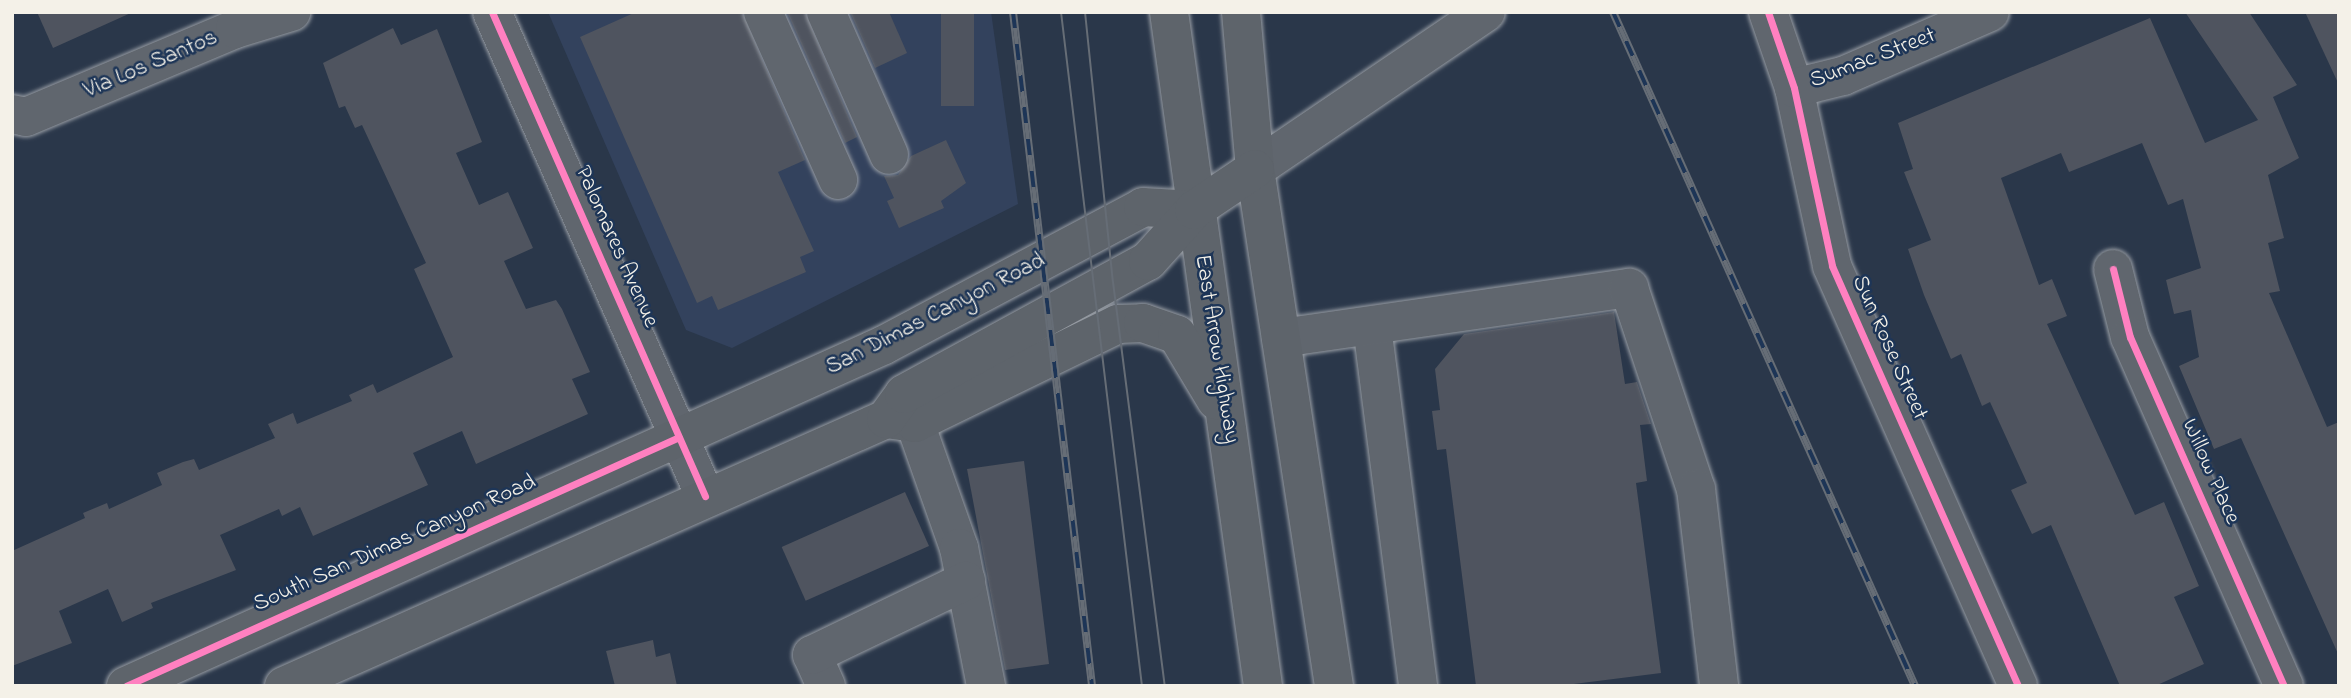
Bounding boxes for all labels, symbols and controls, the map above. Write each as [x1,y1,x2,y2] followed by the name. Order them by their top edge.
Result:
[1806,22,1940,96] street label: Sumac Street
[80,25,222,105] street label: Via Los Santos
[568,162,664,332] street label: Palomares Avenue
[822,248,1050,382] street label: San Dimas Canyon Road
[1187,253,1245,445] street label: East Arrow Highway
[1845,271,1933,425] street label: Sun Rose Street
[2175,415,2245,529] street label: Willow Place
[250,469,540,619] street label: South San Dimas Canyon Road

